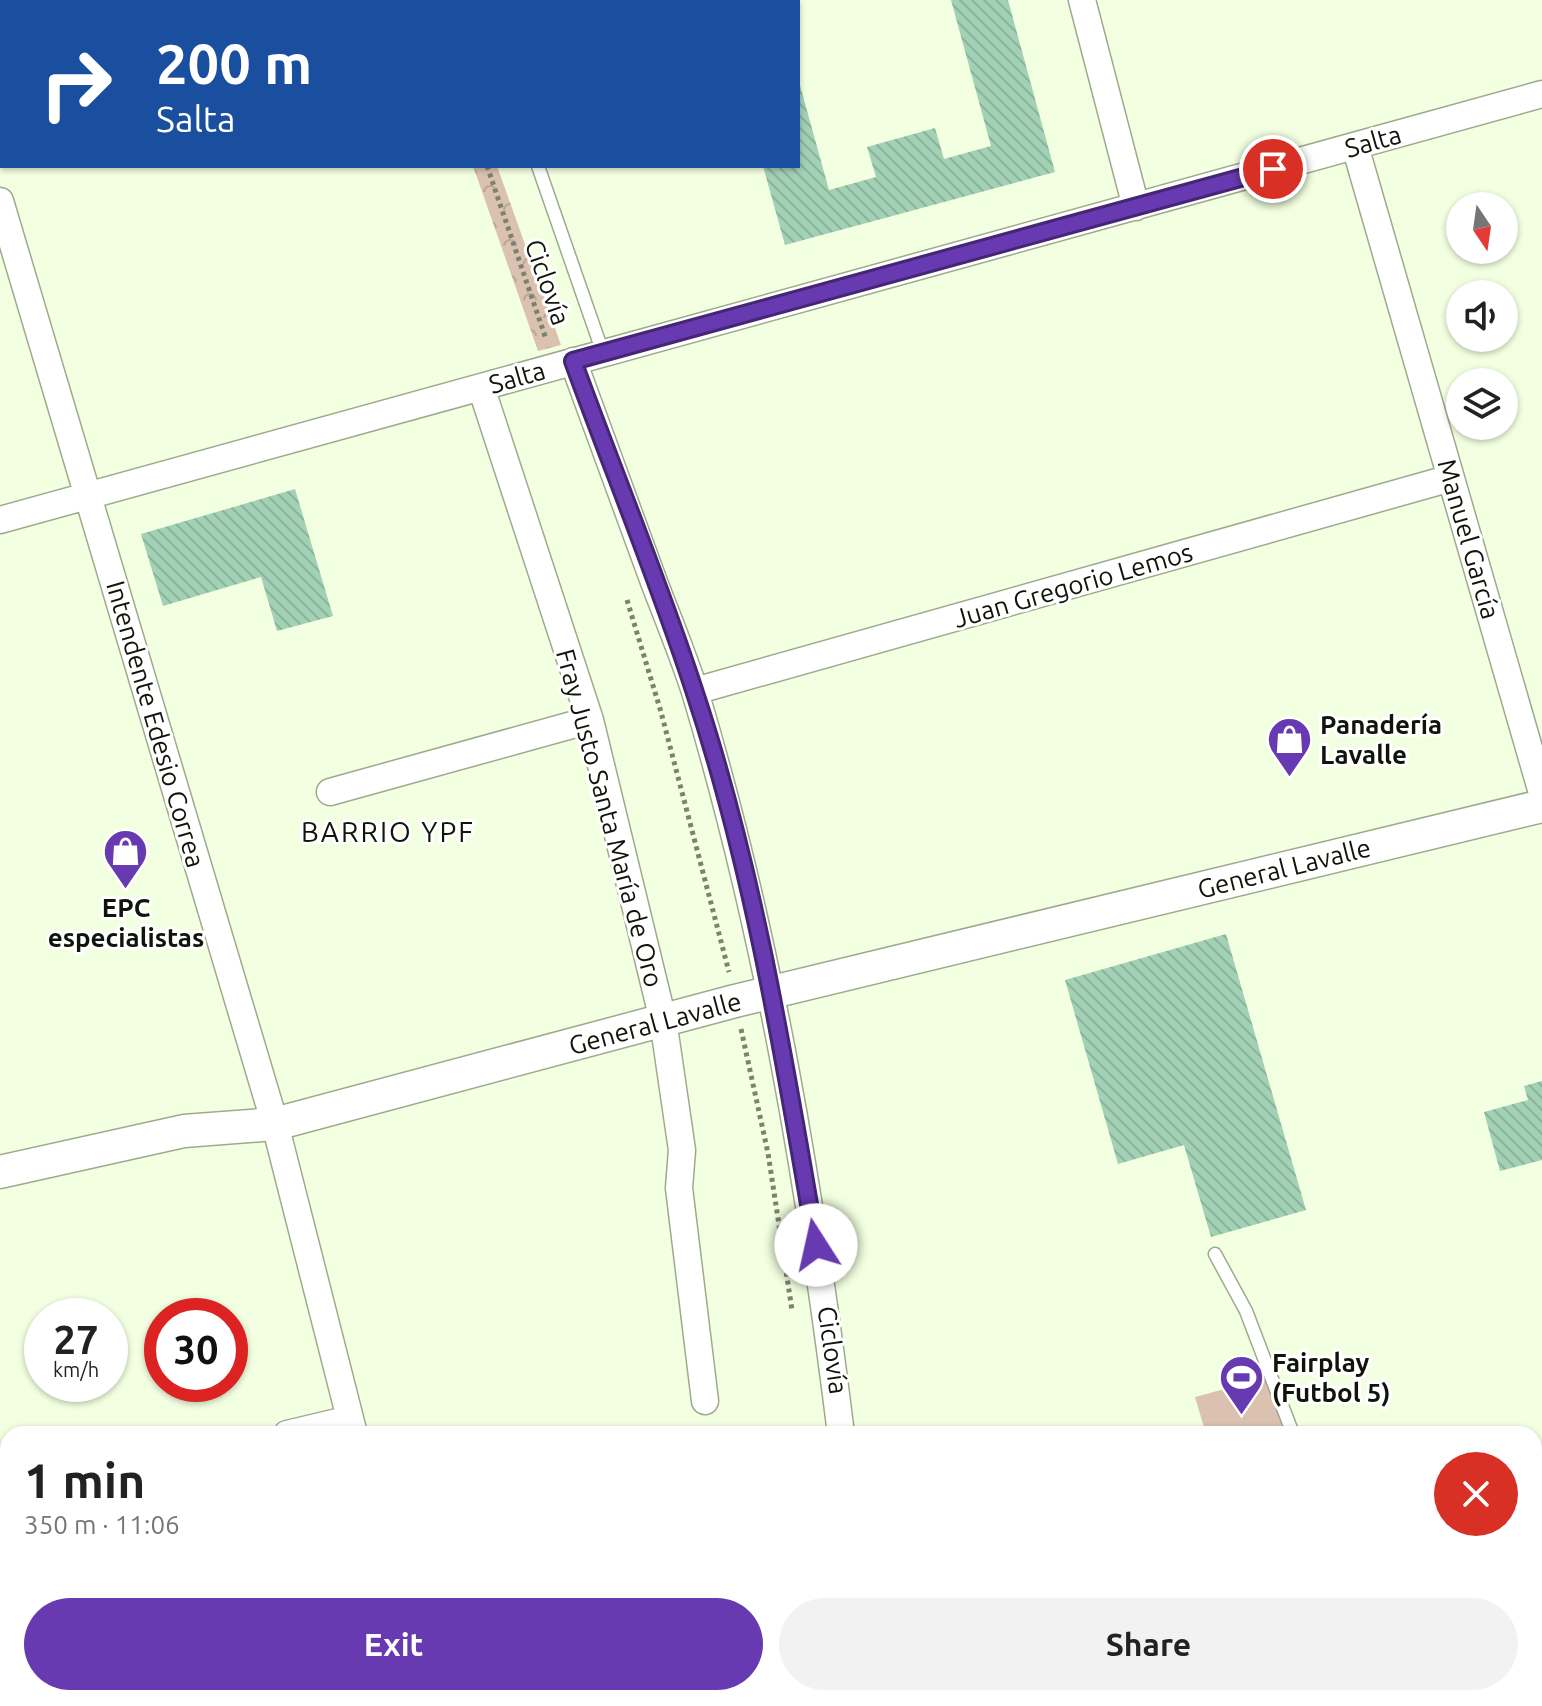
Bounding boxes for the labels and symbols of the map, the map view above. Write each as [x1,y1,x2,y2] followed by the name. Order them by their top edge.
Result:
[1341,119,1405,163] street label: Salta
[1239,135,1307,203] pin
[1446,192,1518,264] north arrow
[520,235,576,329] street label: Ciclovía
[485,355,549,399] street label: Salta
[1432,456,1506,622] street label: Manuel García
[950,537,1196,633] street label: Juan Gregorio Lemos
[101,577,211,871] street label: Intendente Edesio Correa
[551,646,669,990] street label: Fray Justo Santa María de Oro
[1320,710,1442,769] place label: Panadería Lavalle
[1265,715,1313,778] shop icon: Panadería Lavalle
[301,816,475,847] district label: BARRIO YPF
[102,828,150,891] shop icon: EPC especialistas
[1194,832,1374,904] street label: General Lavalle
[48,893,204,952] place label: EPC especialistas
[566,986,744,1060] street label: General Lavalle
[774,1203,858,1287] position arrow
[144,1298,248,1402] speed limit sign: 30
[812,1304,854,1396] street label: Ciclovía
[1272,1348,1390,1407] place label: Fairplay (Futbol 5)
[1217,1353,1265,1416] sports icon: Fairplay (Futbol 5)

